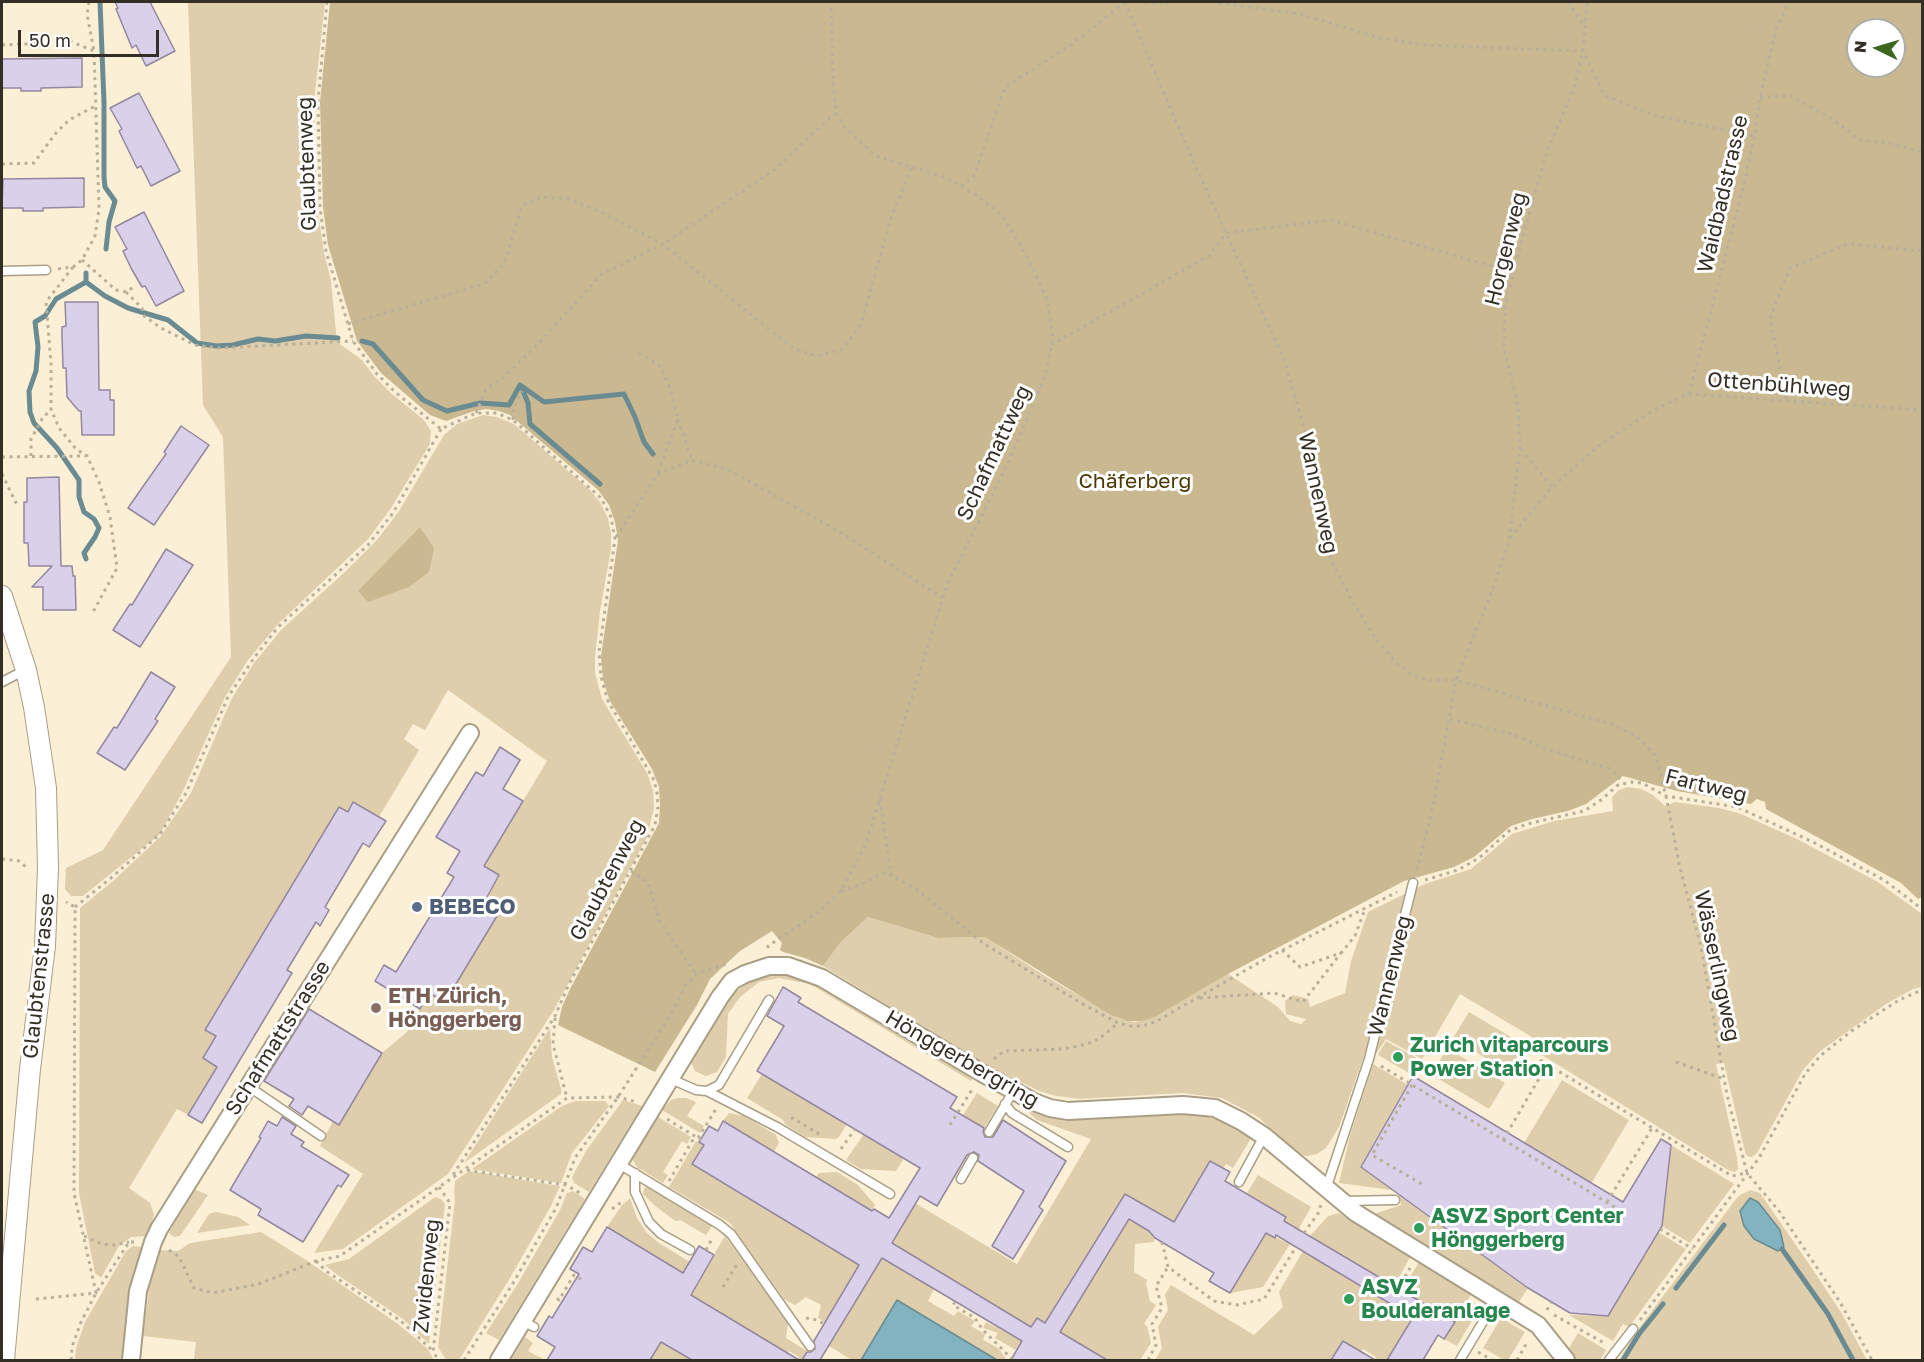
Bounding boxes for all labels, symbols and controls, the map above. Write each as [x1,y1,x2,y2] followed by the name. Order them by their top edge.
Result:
[21,18,162,56] scale bar
[1846,18,1906,78] north arrow
[29,29,71,51] text: 50 m
[1850,40,1871,54] text: N
[292,97,322,231] street label: Glaubtenweg
[1693,113,1753,275] street label: Waidbadstrasse
[1480,190,1532,308] street label: Horgenweg
[1706,367,1852,403] street label: Ottenbühlweg
[952,381,1036,525] street label: Schafmattweg
[1293,430,1343,556] street label: Wannenweg
[1079,468,1191,494] park label: Chäferberg
[1663,764,1749,808] street label: Fartweg
[564,815,650,945] street label: Glaubtenweg
[1689,888,1745,1044] street label: Wässerlingweg
[18,892,60,1060] street label: Glaubtenstrasse
[429,894,516,920] place label: BEBECO
[410,900,424,914] marker: BEBECO
[1363,913,1417,1039] street label: Wannenweg
[220,956,336,1120] street label: Schafmattstrasse
[388,983,522,1033] place label: ETH Zürich, Hönggerberg
[369,1001,383,1015] marker: ETH Zürich, Hönggerberg
[881,1005,1043,1113] street label: Hönggerbergring
[1410,1032,1609,1082] place label: Zurich vitaparcours Power Station
[1391,1050,1405,1064] marker: Zurich vitaparcours Power Station
[1431,1203,1624,1253] place label: ASVZ Sport Center Hönggerberg
[408,1218,446,1334] street label: Zwidenweg
[1412,1221,1426,1235] marker: ASVZ Sport Center Hönggerberg
[1361,1274,1510,1324] place label: ASVZ Boulderanlage
[1342,1292,1356,1306] marker: ASVZ Boulderanlage

